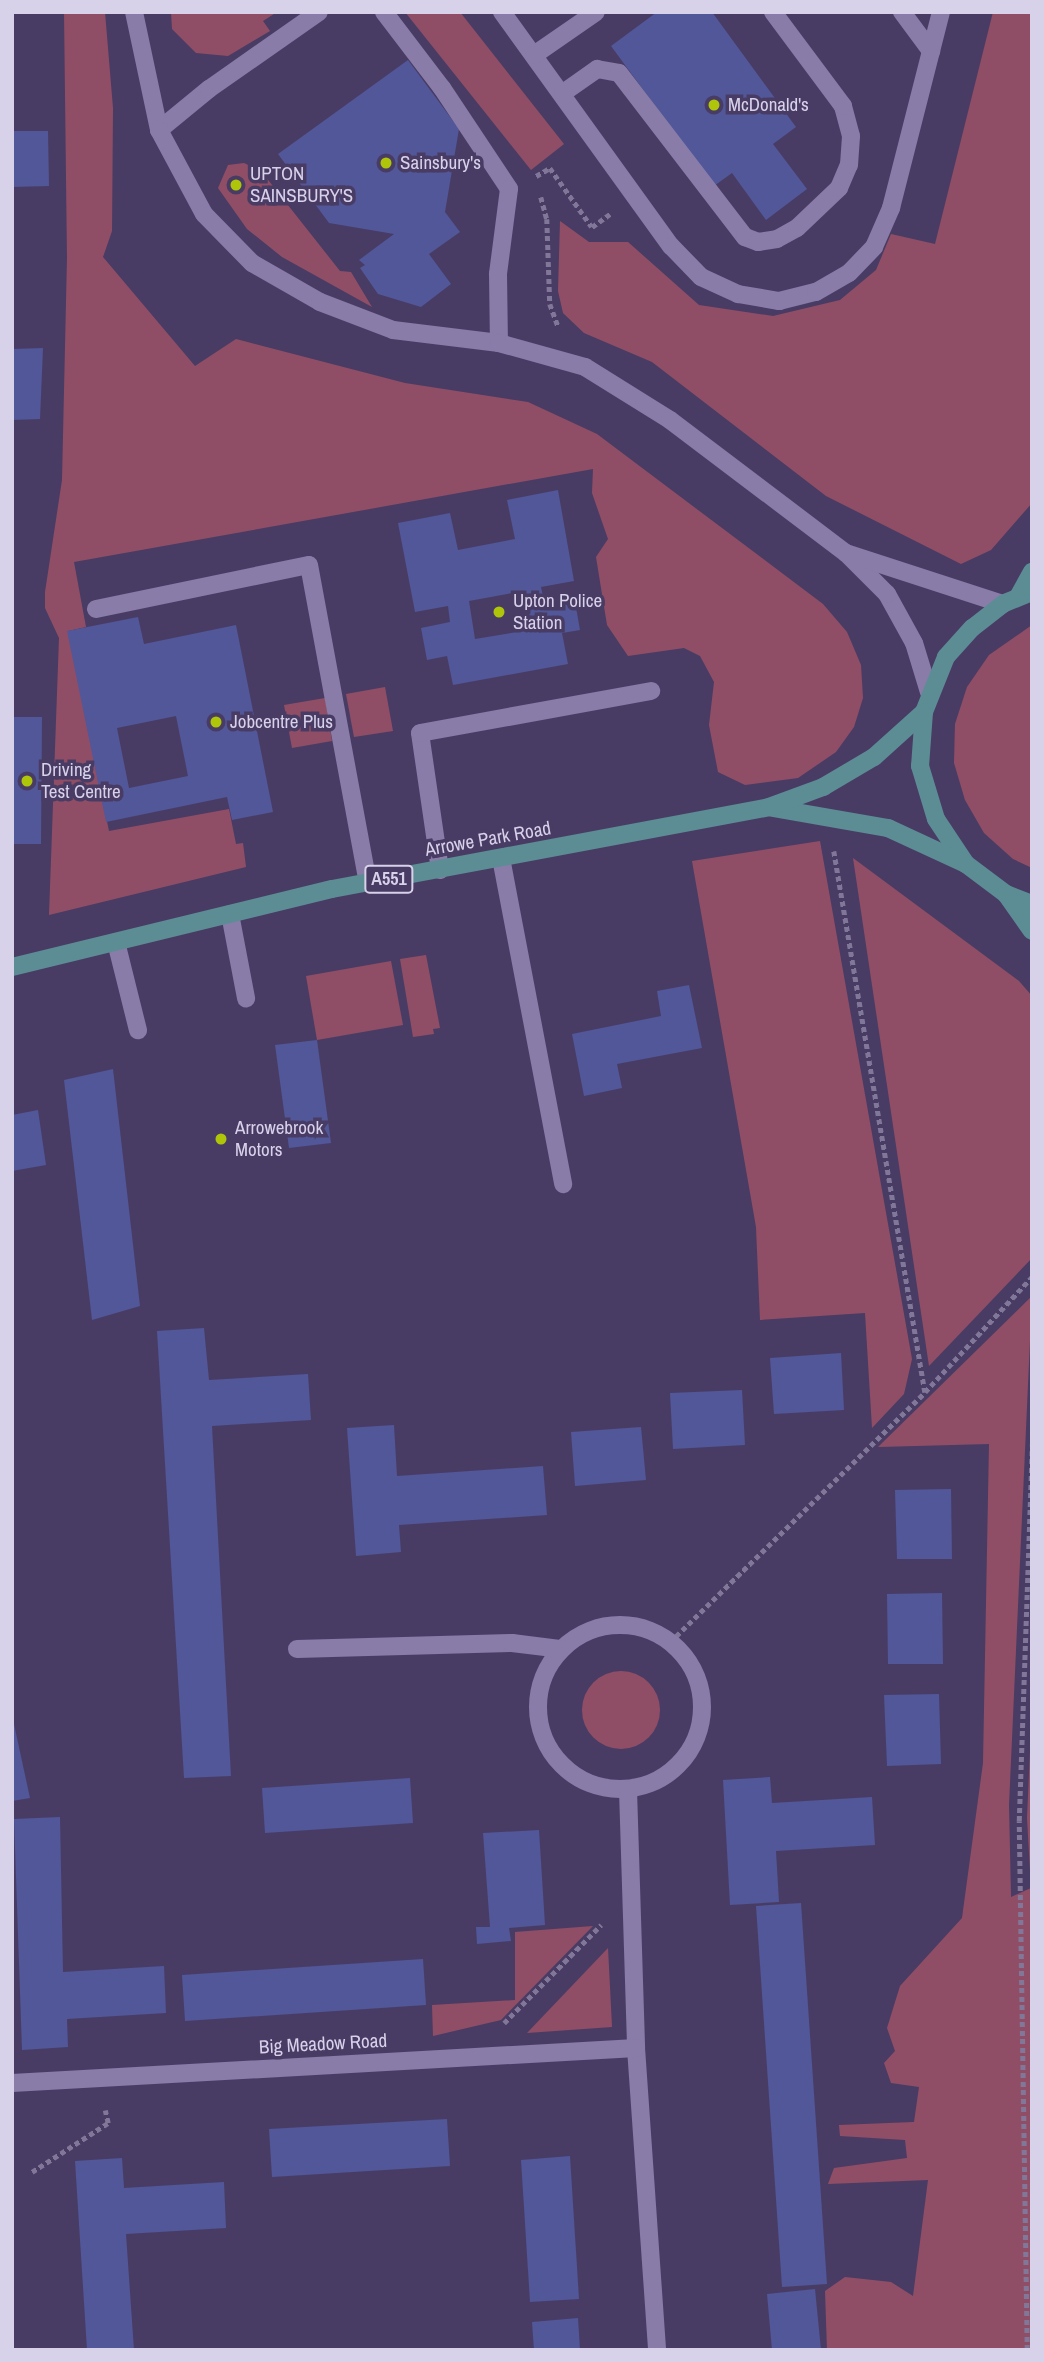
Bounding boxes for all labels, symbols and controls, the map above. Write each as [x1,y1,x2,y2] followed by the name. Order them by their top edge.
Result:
[728,94,809,116] place label: McDonald's
[706,97,722,113] marker: McDonald's
[400,152,481,174] place label: Sainsbury's
[378,155,394,171] marker: Sainsbury's
[250,163,353,207] place label: UPTON SAINSBURY'S
[228,177,244,193] marker: UPTON SAINSBURY'S
[513,590,602,634] place label: Upton Police Station
[491,604,507,620] marker: Upton Police Station
[230,711,333,733] place label: Jobcentre Plus
[208,714,224,730] marker: Jobcentre Plus
[41,759,121,803] place label: Driving Test Centre
[19,773,35,789] marker: Driving Test Centre
[423,817,553,861] street label: Arrowe Park Road
[363,864,415,894] road number: A551
[235,1117,323,1161] place label: Arrowebrook Motors
[213,1131,229,1147] marker: Arrowebrook Motors
[258,2029,388,2059] street label: Big Meadow Road

